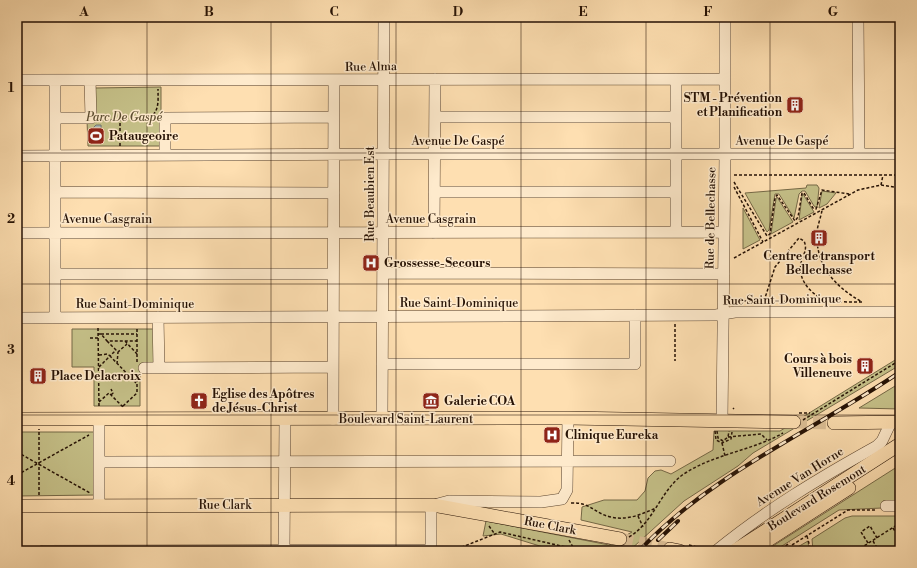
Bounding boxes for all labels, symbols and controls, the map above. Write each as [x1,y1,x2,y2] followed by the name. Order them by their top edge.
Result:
[78,4,89,20] text: A
[204,4,214,20] text: B
[329,4,339,20] text: C
[453,4,463,20] text: D
[578,4,588,20] text: E
[703,4,713,20] text: F
[828,4,839,20] text: G
[345,59,398,75] street label: Rue Alma
[8,80,15,96] text: 1
[684,91,783,120] place label: STM - Prévention et Planification
[785,95,805,115] building icon: STM - Prévention et Planification
[85,110,163,125] park label: Parc De Gaspé
[86,126,106,146] sports icon: Pataugeoire
[109,129,179,144] place label: Pataugeoire
[410,134,505,149] street label: Avenue De Gaspé
[734,134,829,149] street label: Avenue De Gaspé
[363,146,378,242] street label: Rue Beaubien Est
[703,167,719,269] street label: Rue de Bellechasse
[7,211,15,227] text: 2
[61,212,152,227] street label: Avenue Casgrain
[385,212,476,227] street label: Avenue Casgrain
[809,228,829,248] building icon: Centre de transport Bellechasse
[763,249,875,278] place label: Centre de transport Bellechasse
[361,253,381,273] hospital icon: Grossesse-Secours
[384,256,490,271] place label: Grossesse-Secours
[723,291,841,309] street label: Rue Saint-Dominique
[400,296,518,311] street label: Rue Saint-Dominique
[76,297,194,312] street label: Rue Saint-Dominique
[7,342,15,358] text: 3
[784,352,853,381] place label: Cours à bois Villeneuve
[855,356,875,376] building icon: Cours à bois Villeneuve
[28,366,48,386] building icon: Place Delacroix
[51,369,141,384] place label: Place Delacroix
[212,387,315,416] place label: Eglise des Apôtres de Jésus-Christ
[189,391,209,411] church icon: Eglise des Apôtres de Jésus-Christ
[421,391,441,411] museum icon: Galerie COA
[444,394,516,409] place label: Galerie COA
[338,412,474,427] street label: Boulevard Saint-Laurent
[542,425,562,445] hospital icon: Clinique Eureka
[565,428,659,443] place label: Clinique Eureka
[753,444,846,510] street label: Avenue Van Horne
[764,461,869,535] street label: Boulevard Rosemont
[7,473,16,489] text: 4
[199,498,252,513] street label: Rue Clark
[523,514,578,539] street label: Rue Clark

